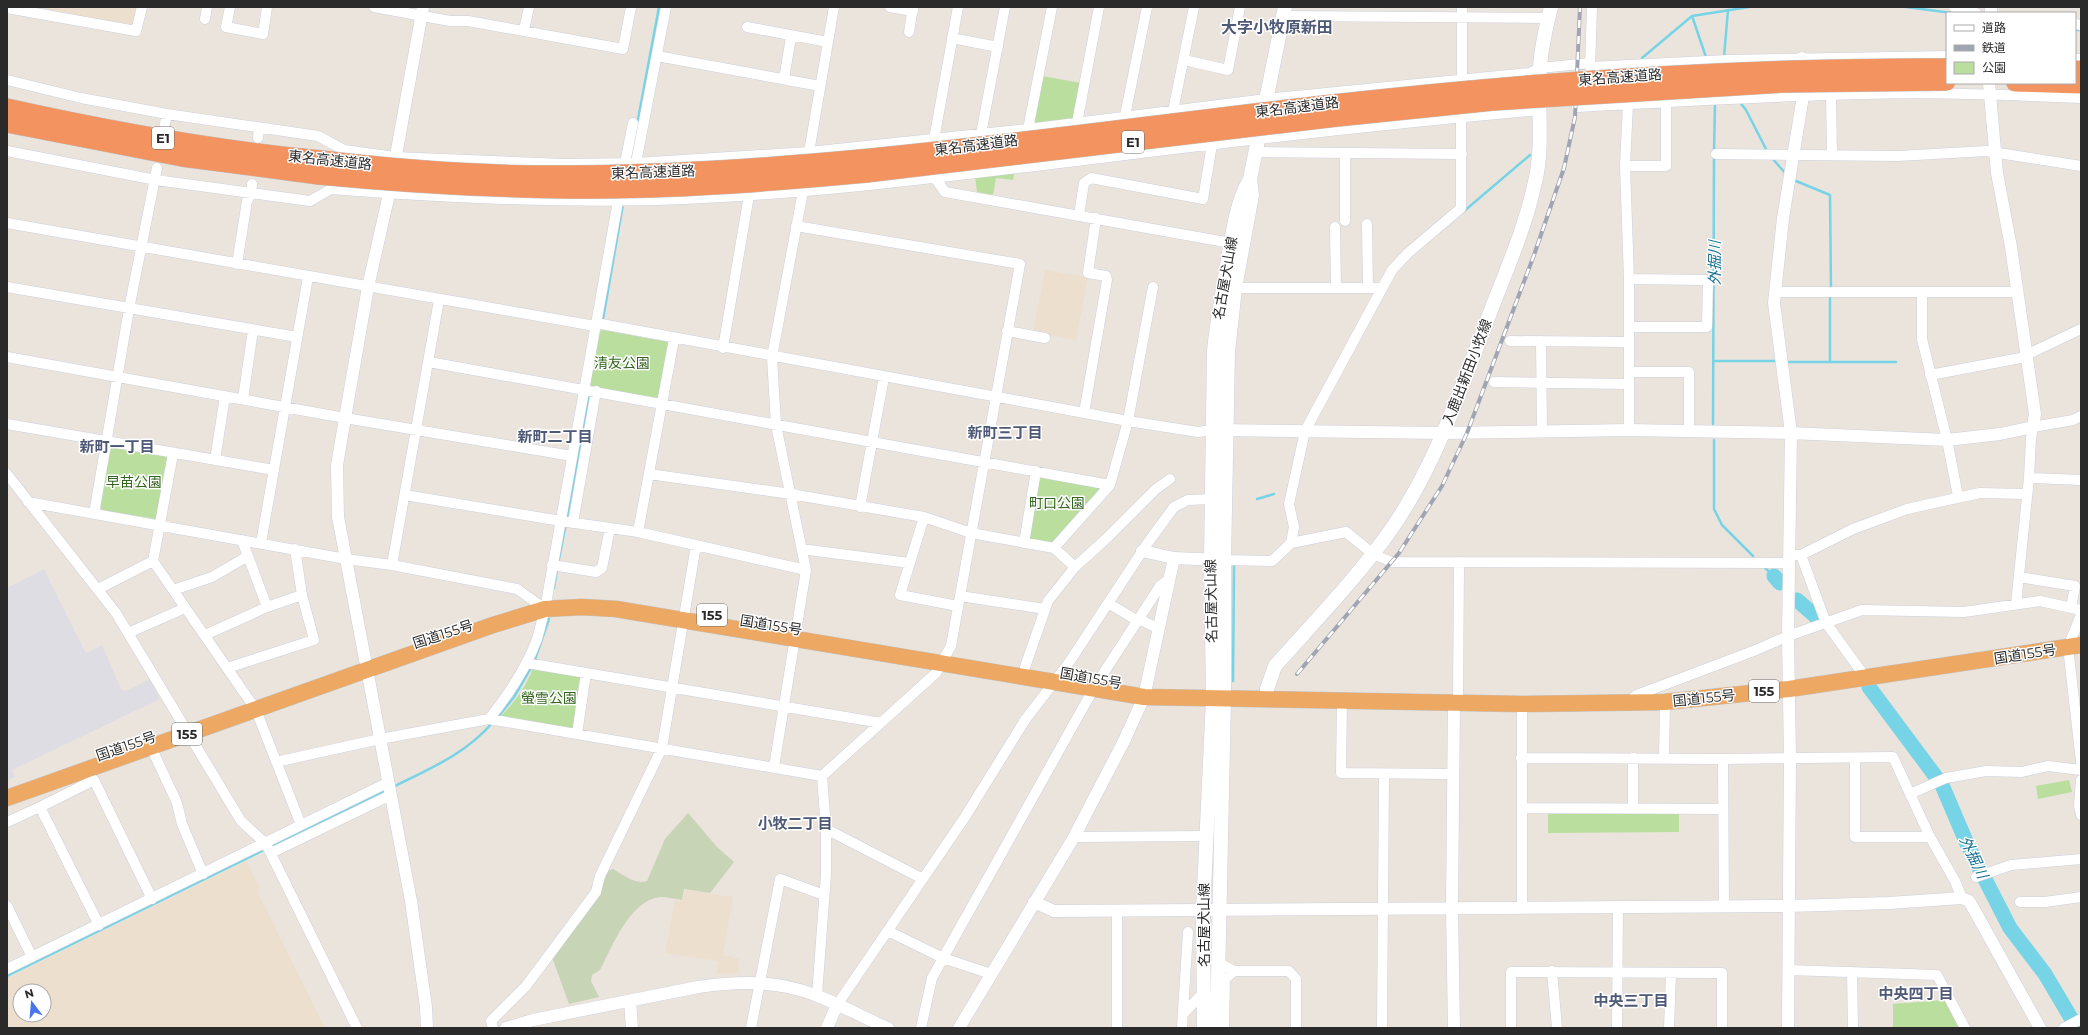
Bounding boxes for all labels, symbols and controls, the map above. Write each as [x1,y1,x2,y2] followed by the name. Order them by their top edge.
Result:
[1946,12,2076,84] legend
[1221,18,1333,37] district label: 大字小牧原新田
[1982,20,2006,35] text: 道路
[1982,40,2006,55] text: 鉄道
[1982,60,2006,75] text: 公園
[1577,65,1663,89] street label: 東名高速道路
[1254,93,1340,121] street label: 東名高速道路
[152,127,174,149] road number: E1
[933,131,1019,159] street label: 東名高速道路
[1122,131,1144,153] road number: E1
[287,147,373,173] street label: 東名高速道路
[611,162,695,182] street label: 東名高速道路
[1209,235,1241,321] street label: 名古屋犬山線
[1705,239,1724,286] water label: 外掘川
[1439,316,1495,428] street label: 入鹿出新田小牧線
[594,354,650,372] park label: 清友公園
[967,423,1043,442] district label: 新町三丁目
[517,427,593,446] district label: 新町二丁目
[79,437,155,456] district label: 新町一丁目
[106,473,162,491] park label: 早苗公園
[1029,494,1085,512] park label: 町口公園
[1201,559,1221,643] street label: 名古屋犬山線
[697,604,727,626] road number: 155
[739,611,803,639] street label: 国道155号
[410,616,476,652] street label: 国道155号
[1993,640,2057,668] street label: 国道155号
[1058,664,1124,692] street label: 国道155号
[1749,680,1779,702] road number: 155
[1672,686,1736,710] street label: 国道155号
[521,689,577,707] park label: 螢雪公園
[172,723,202,745] road number: 155
[93,727,159,765] street label: 国道155号
[757,814,833,833] district label: 小牧二丁目
[1956,833,1993,883] water label: 外掘川
[1195,883,1213,967] street label: 名古屋犬山線
[12,983,52,1023] north arrow
[1878,984,1954,1003] district label: 中央四丁目
[23,985,35,1001] text: N
[1593,991,1669,1010] district label: 中央三丁目

